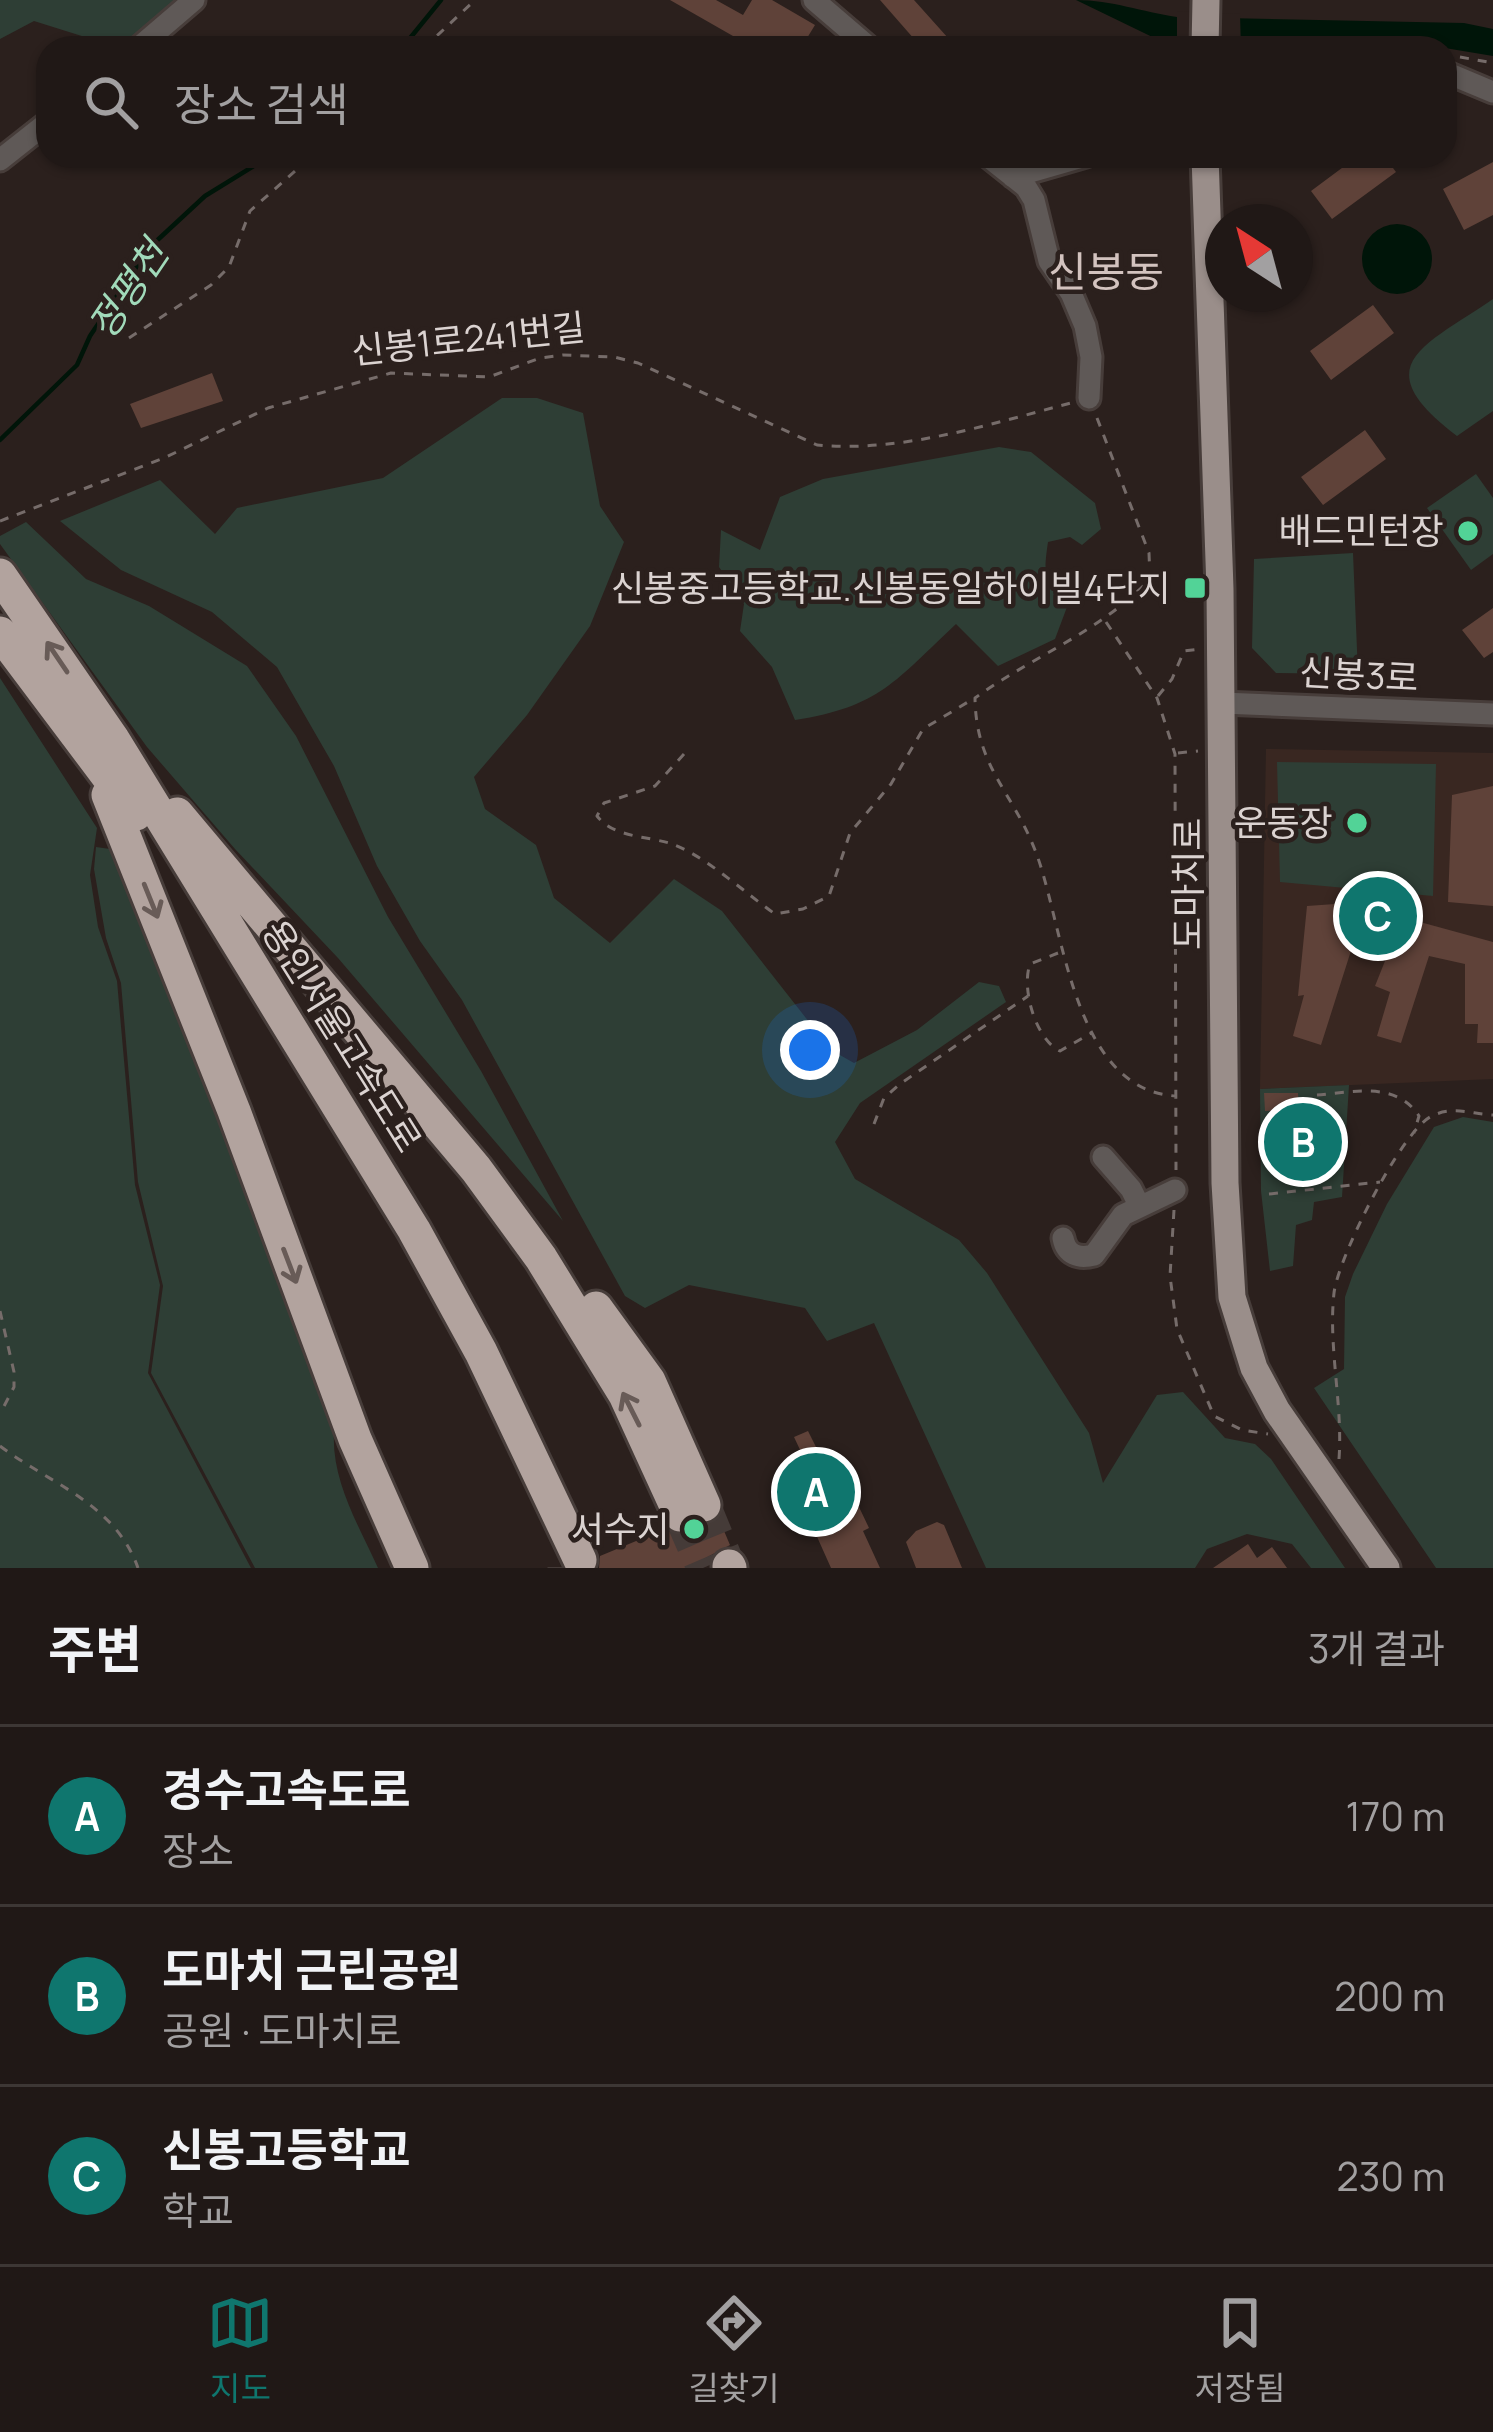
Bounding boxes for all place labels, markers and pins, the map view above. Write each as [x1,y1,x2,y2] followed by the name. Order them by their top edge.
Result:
[1278,506,1444,555] place label: 배드민턴장
[1455,518,1481,544] marker: 배드민턴장
[611,563,1171,612] place label: 신봉중고등학교.신봉동일하이빌4단지
[1182,575,1208,601] marker: 신봉중고등학교.신봉동일하이빌4단지
[1234,798,1333,847] place label: 운동장
[1344,810,1370,836] marker: 운동장
[1339,871,1417,961] pin: C
[1264,1097,1342,1187] pin: B
[777,1447,855,1537] pin: A
[571,1504,670,1553] place label: 서수지
[681,1516,707,1542] marker: 서수지

